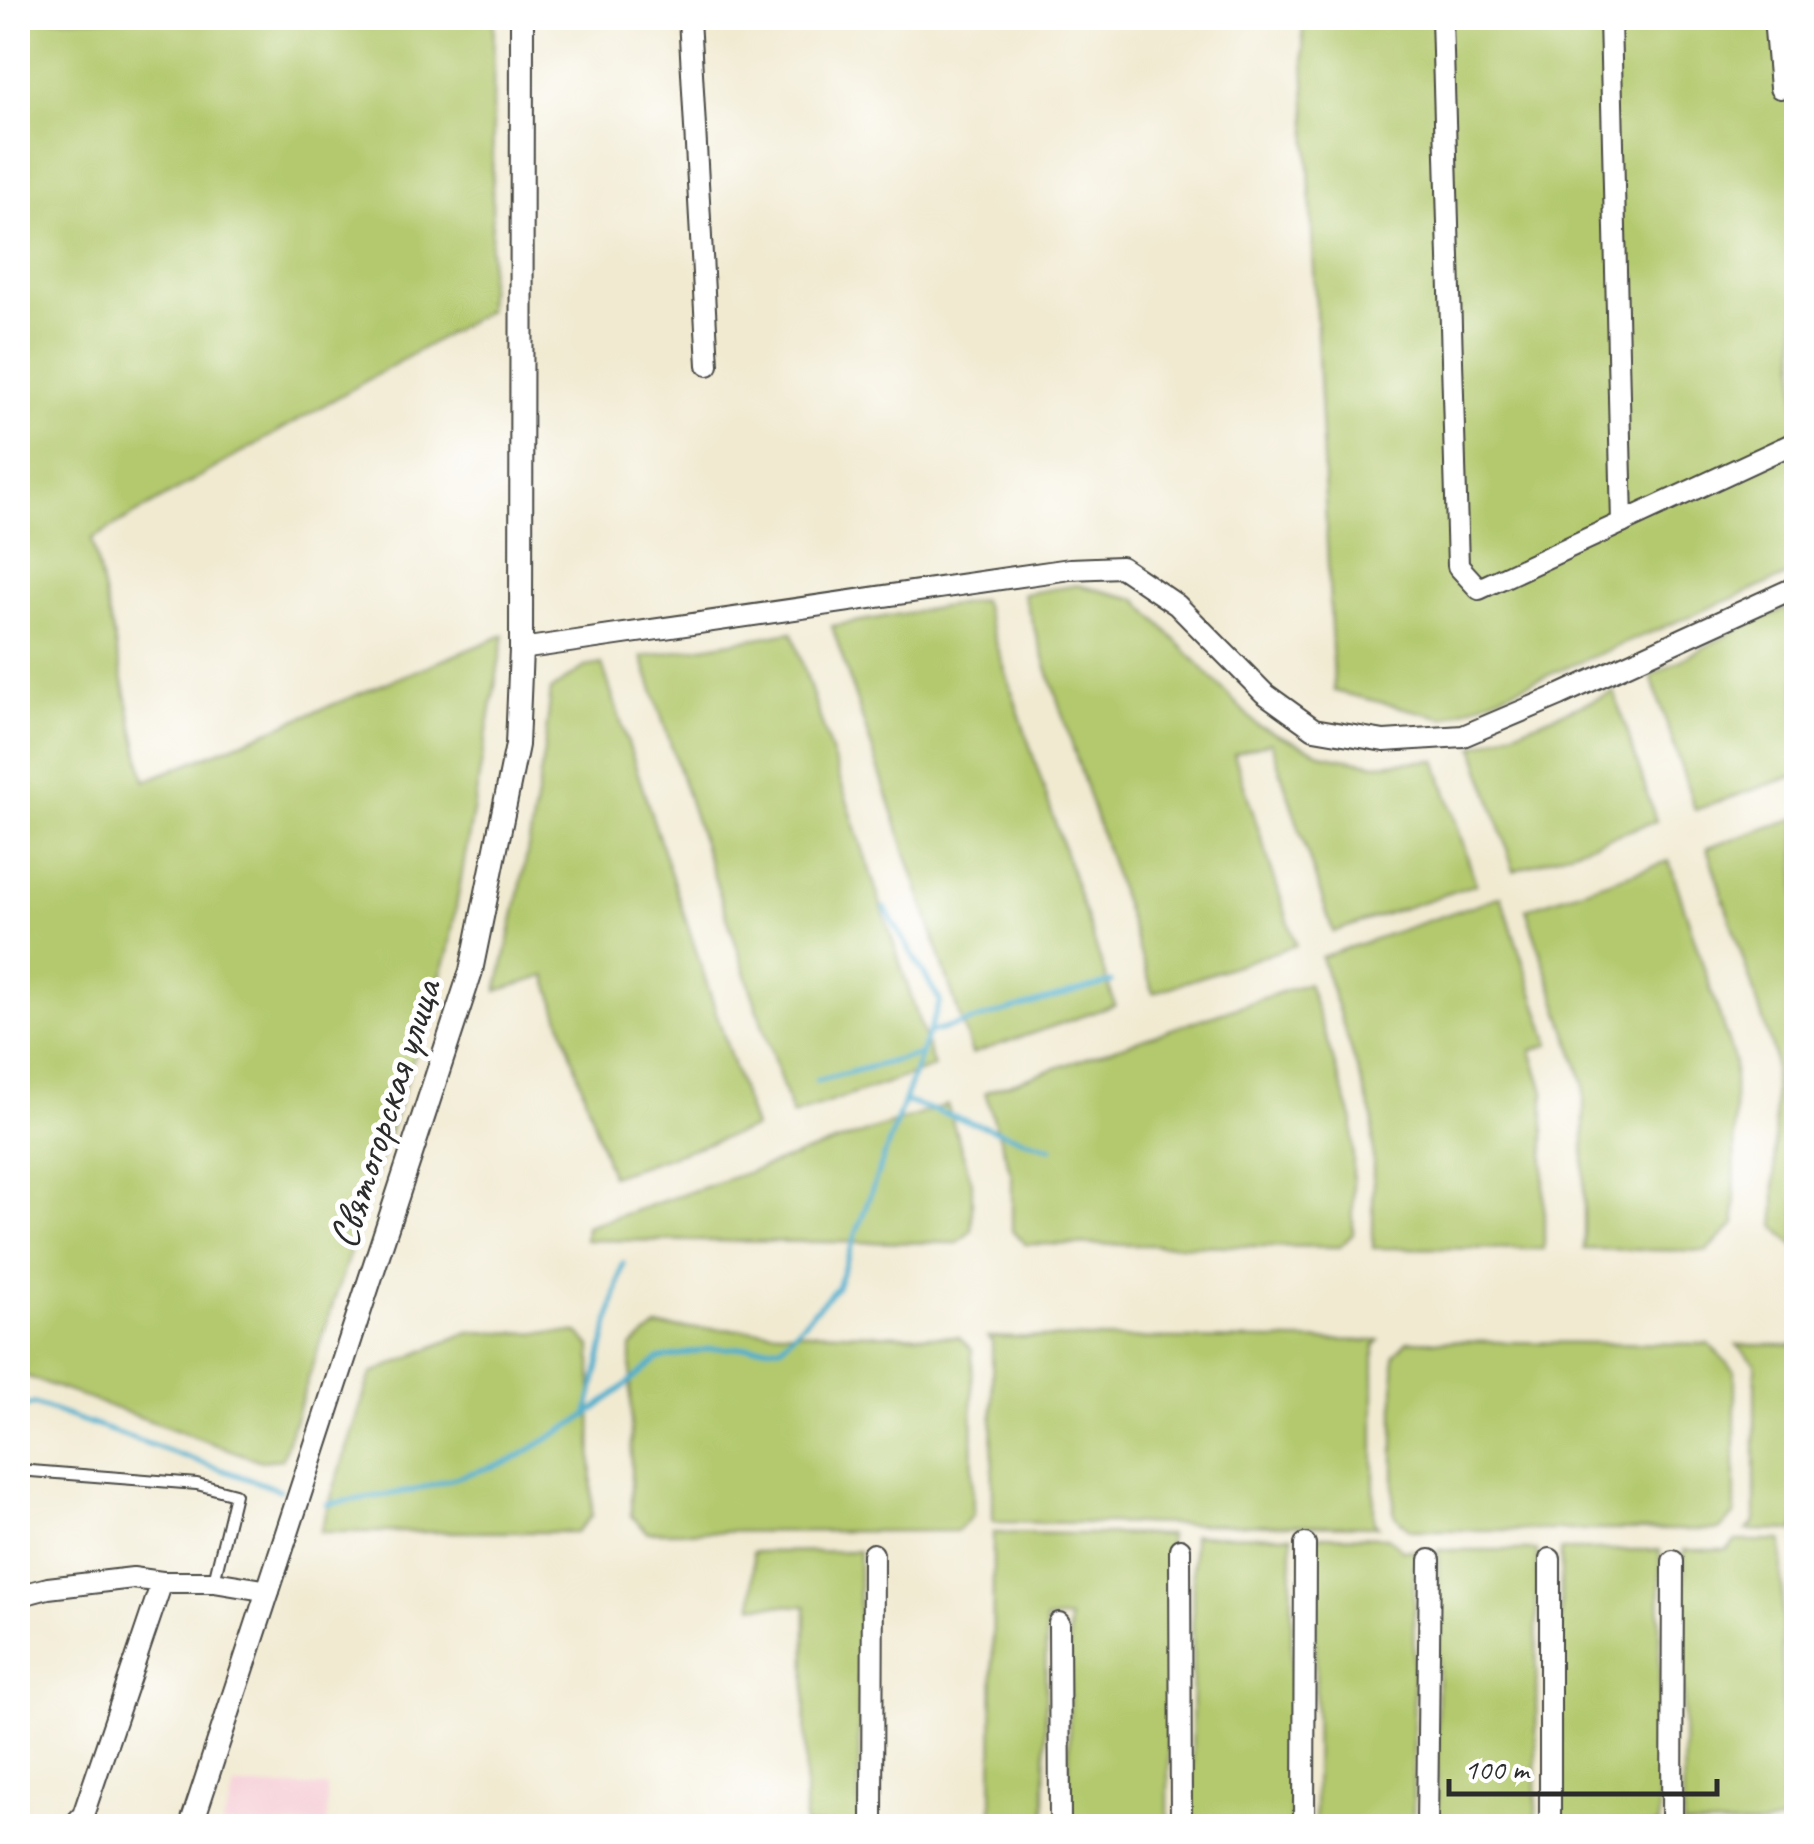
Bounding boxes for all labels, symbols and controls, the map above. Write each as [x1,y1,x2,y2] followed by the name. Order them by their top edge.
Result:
[317,970,454,1255] street label: Святогорская улица
[1449,1734,1716,1796] scale bar
[1464,1750,1531,1788] text: 100 m

